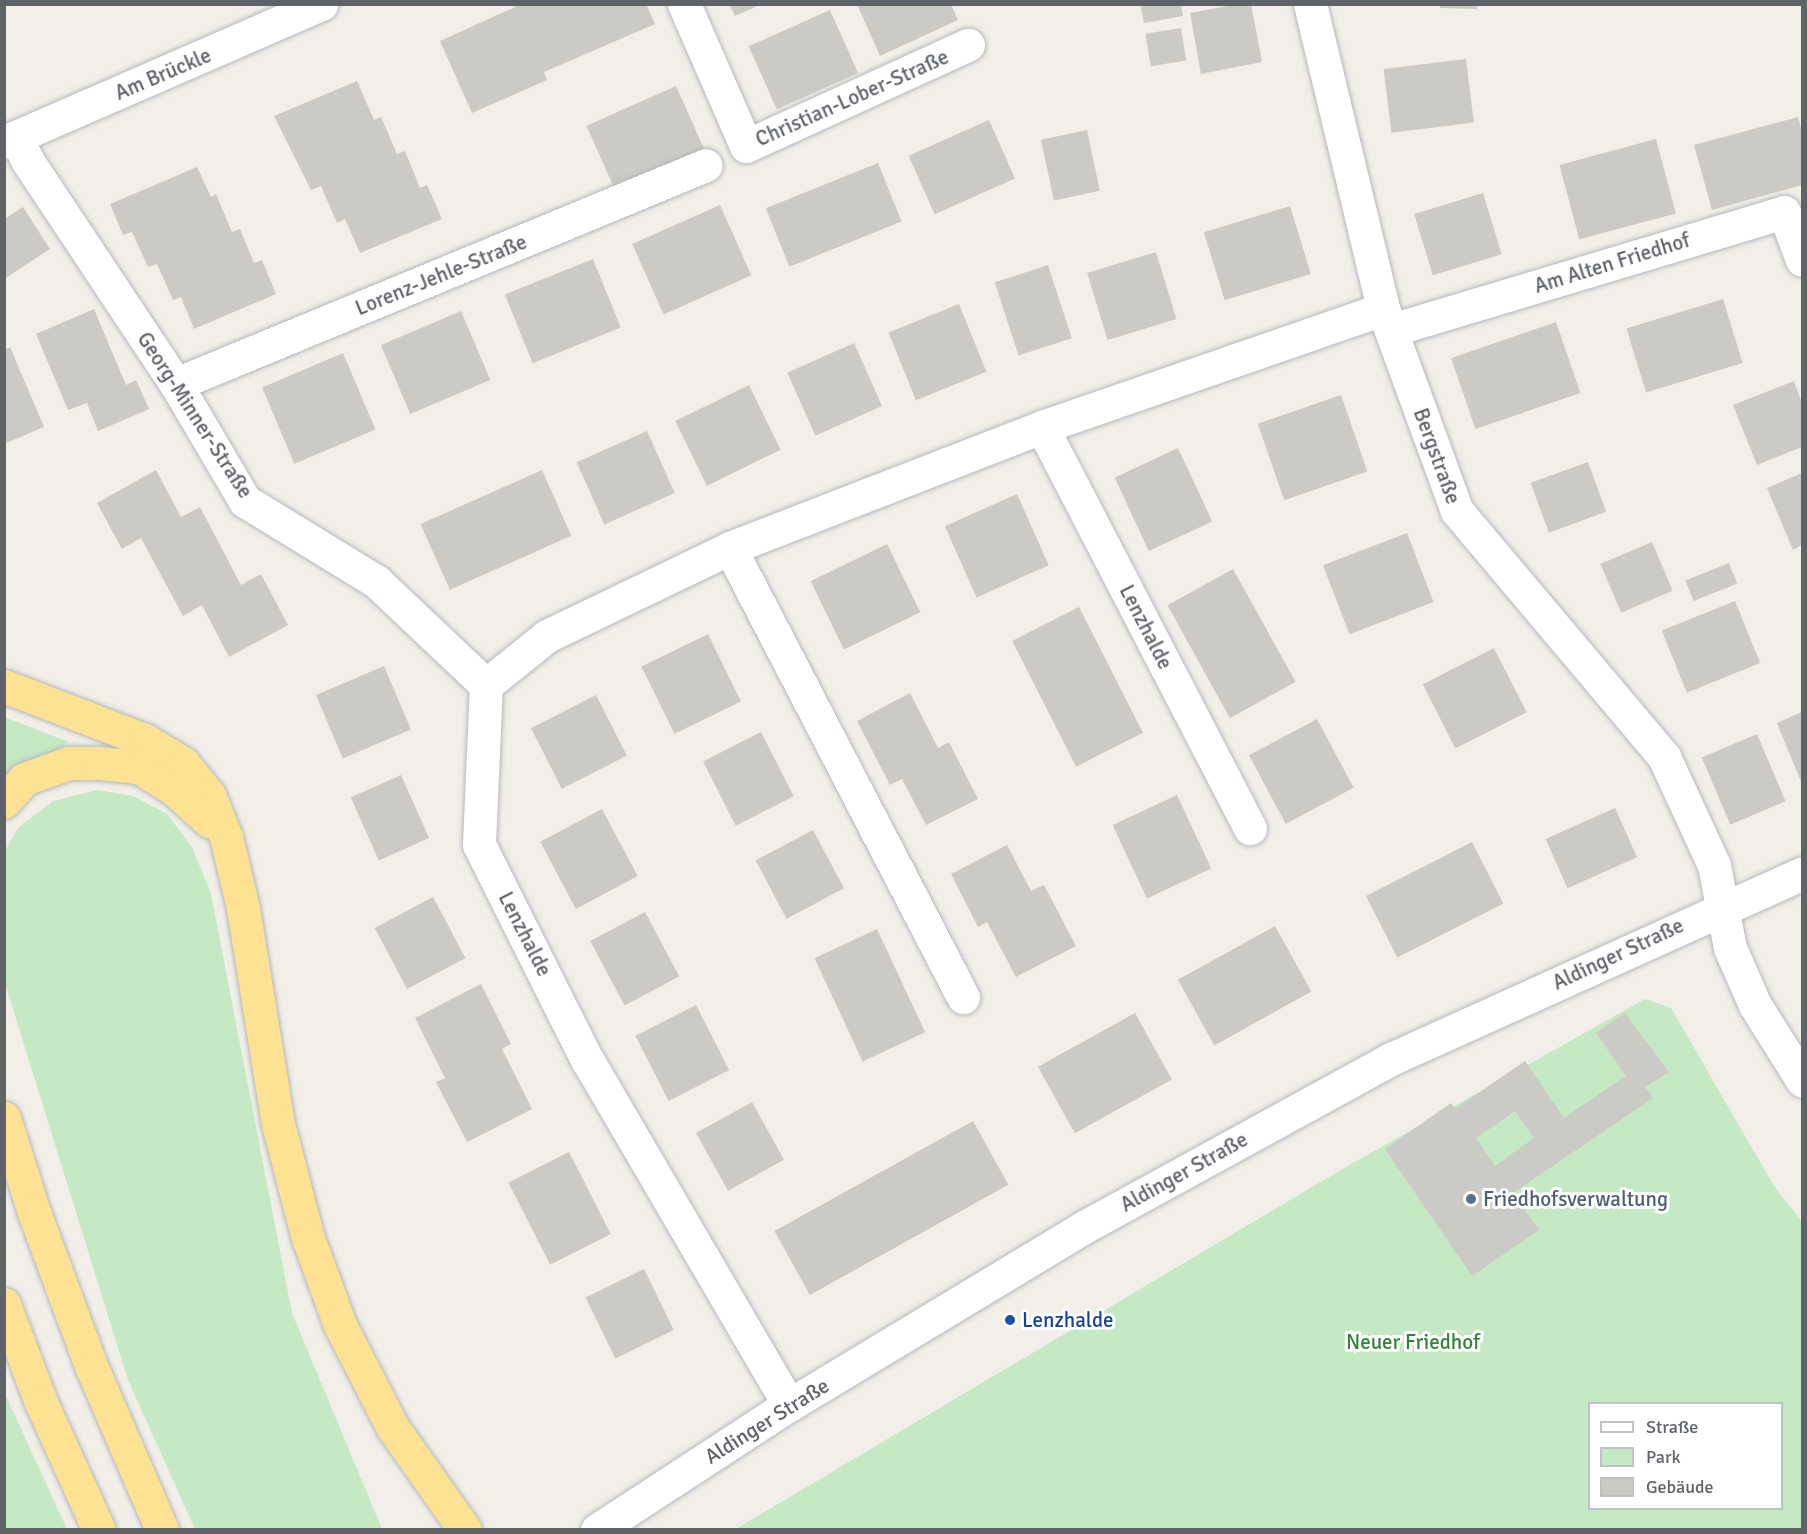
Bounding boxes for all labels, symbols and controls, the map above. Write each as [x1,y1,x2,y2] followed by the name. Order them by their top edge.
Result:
[111,42,215,106] street label: Am Brückle
[752,44,952,152] street label: Christian-Lober-Straße
[1531,227,1693,299] street label: Am Alten Friedhof
[352,229,530,321] street label: Lorenz-Jehle-Straße
[132,327,258,503] street label: Georg-Minner-Straße
[1408,405,1466,507] street label: Bergstraße
[1114,581,1178,673] street label: Lenzhalde
[493,888,557,980] street label: Lenzhalde
[1548,913,1688,995] street label: Aldinger Straße
[1116,1127,1252,1217] street label: Aldinger Straße
[1483,1186,1668,1212] place label: Friedhofsverwaltung
[1464,1192,1478,1206] marker: Friedhofsverwaltung
[1022,1307,1114,1333] place label: Lenzhalde
[1003,1313,1017,1327] marker: Lenzhalde
[1346,1329,1480,1355] park label: Neuer Friedhof
[700,1373,834,1469] street label: Aldinger Straße
[1588,1402,1783,1510] legend
[1646,1416,1698,1438] text: Straße
[1646,1446,1681,1468] text: Park
[1646,1476,1714,1498] text: Gebäude

